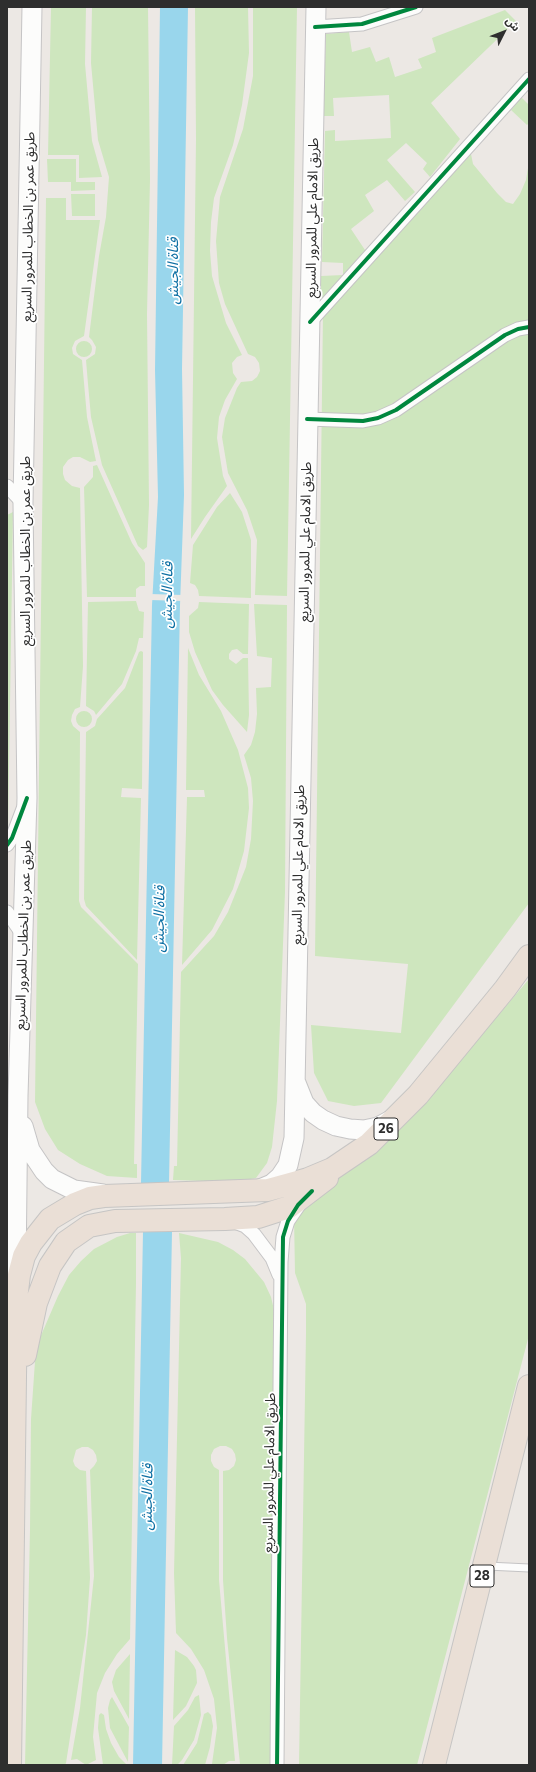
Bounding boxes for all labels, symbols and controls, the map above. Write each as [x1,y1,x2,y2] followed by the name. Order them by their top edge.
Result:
[484,12,524,52] north arrow
[503,14,523,34] text: ش
[18,132,38,322] street label: طريق عمر بن الخطاب للمرور السريع
[302,138,322,298] street label: طريق الامام علي للمرور السريع
[164,238,182,304] water label: قناة الجيش
[17,456,33,646] street label: طريق عمر بن الخطاب للمرور السريع
[295,462,315,622] street label: طريق الامام علي للمرور السريع
[157,561,177,629] water label: قناة الجيش
[288,785,308,945] street label: طريق الامام علي للمرور السريع
[11,840,35,1030] street label: طريق عمر بن الخطاب للمرور السريع
[149,885,169,953] water label: قناة الجيش
[374,1118,398,1140] road number: 26
[259,1393,279,1553] street label: طريق الامام علي للمرور السريع
[137,1463,157,1531] water label: قناة الجيش
[470,1565,494,1587] road number: 28

